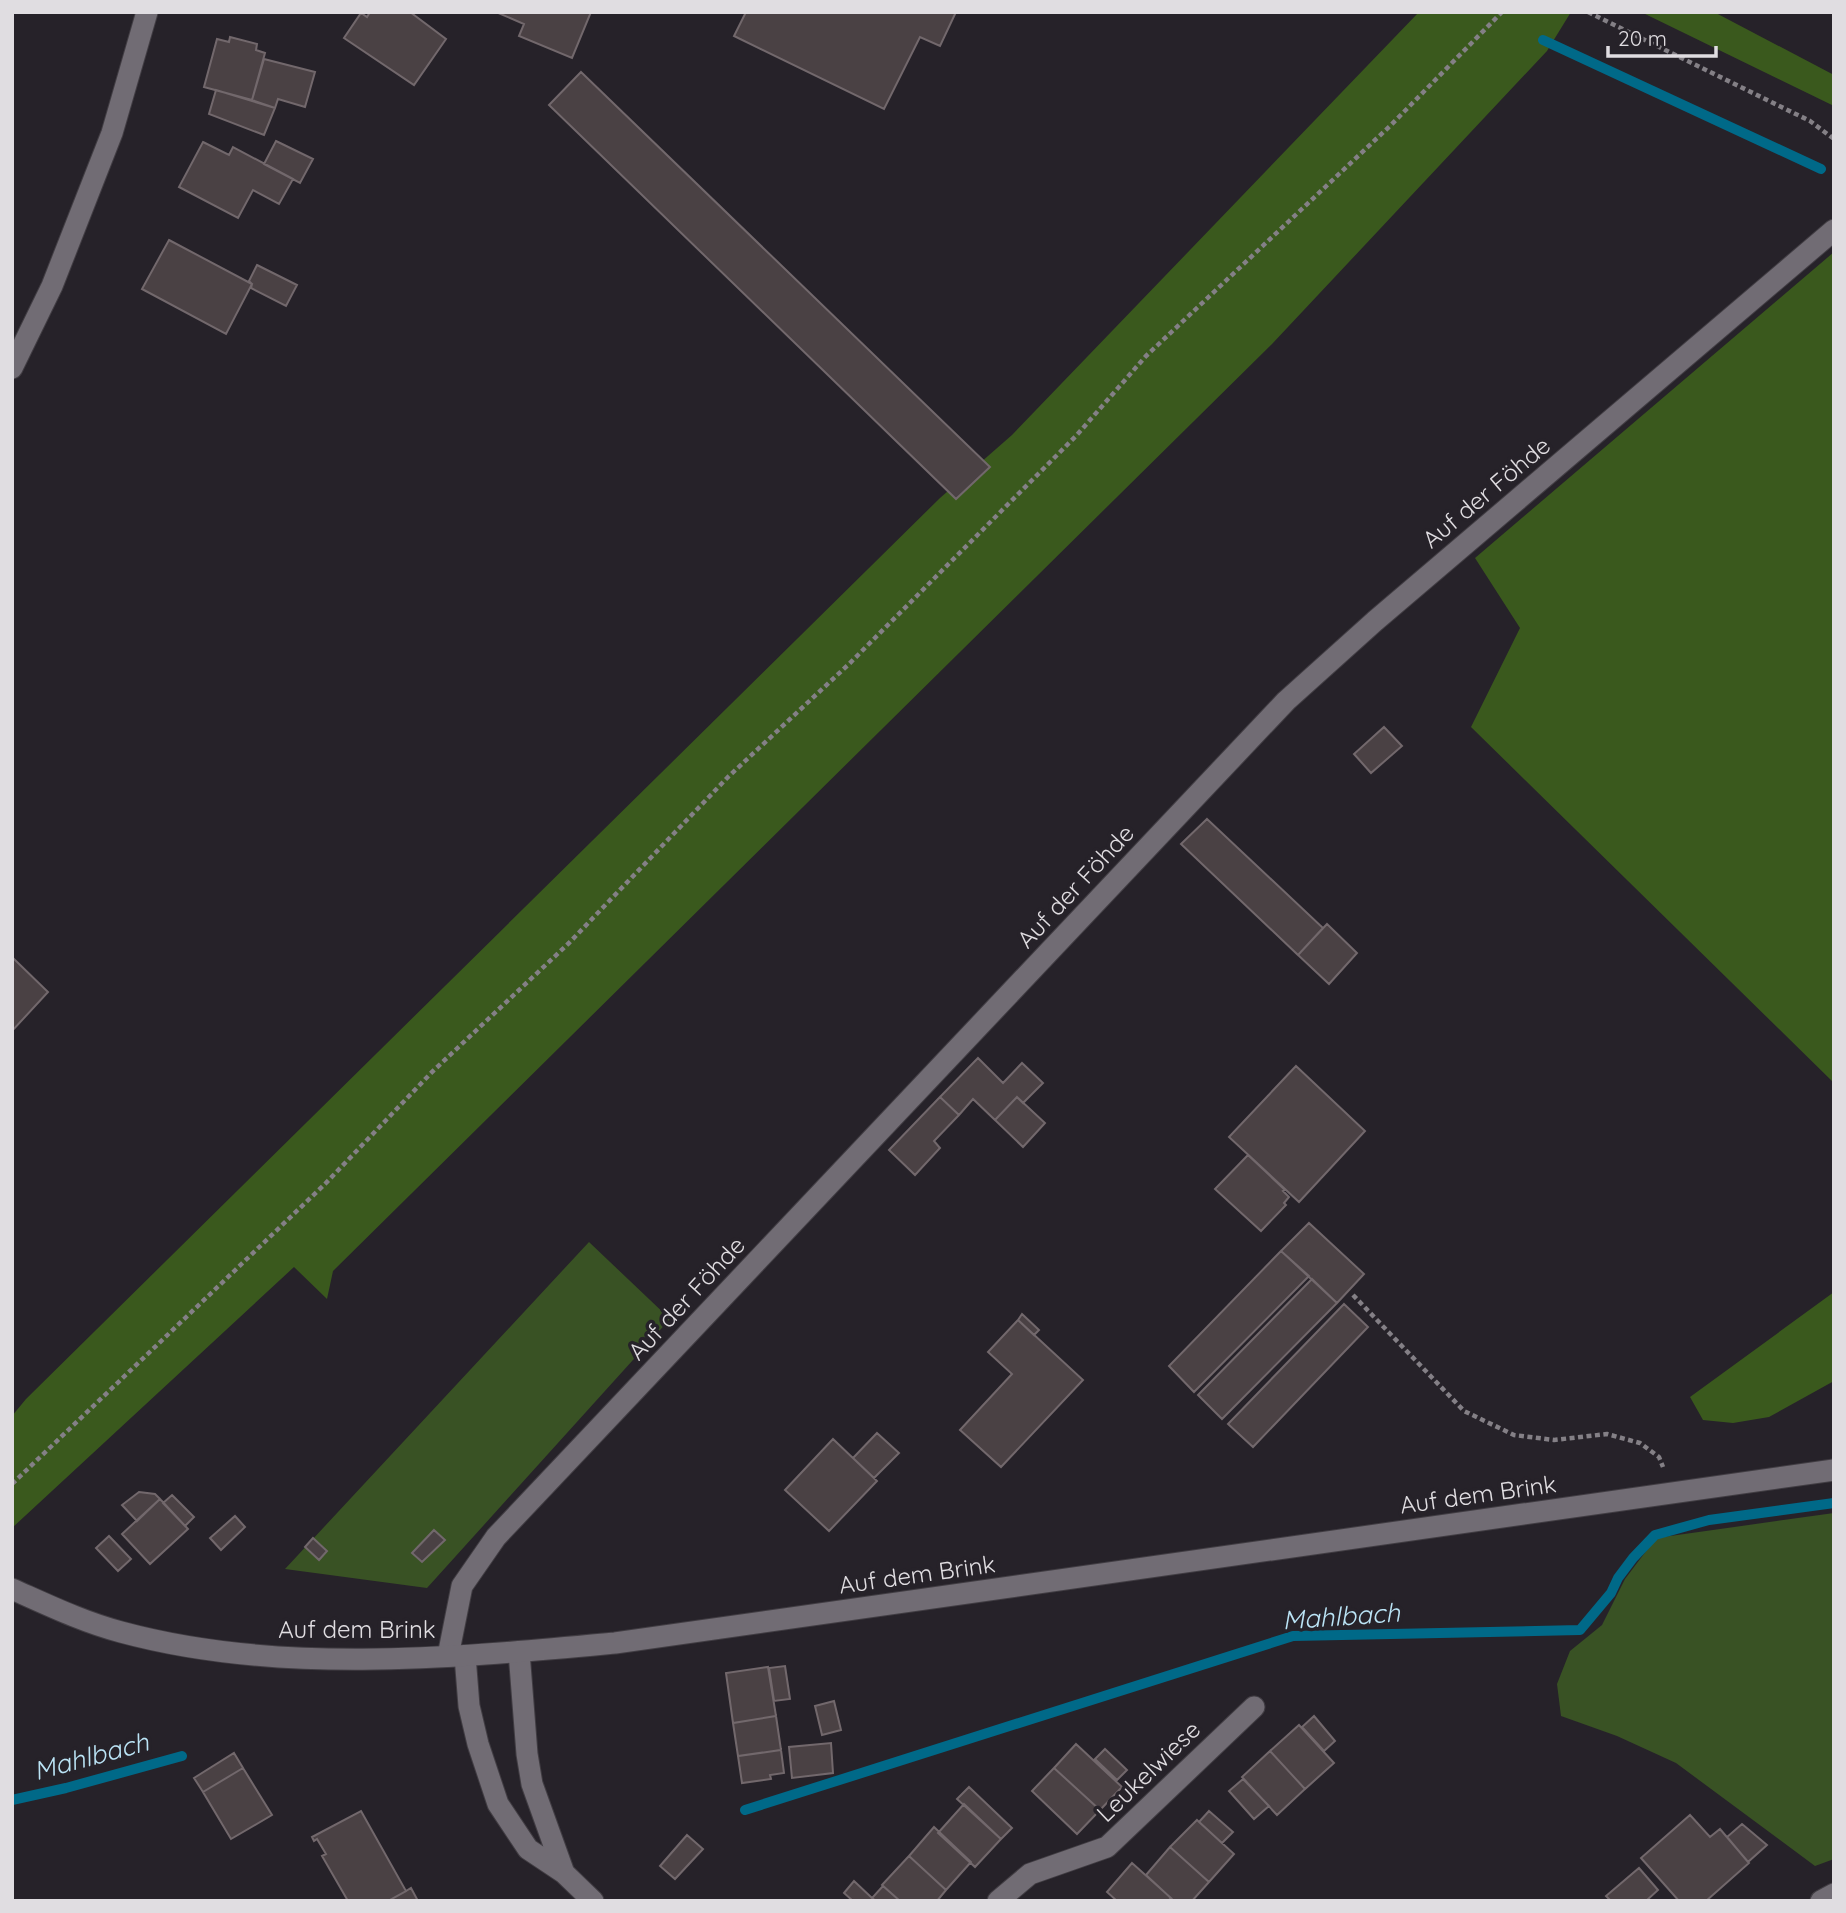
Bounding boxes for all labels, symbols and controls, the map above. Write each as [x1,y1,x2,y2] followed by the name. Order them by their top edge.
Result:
[1608,14,1716,58] scale bar
[1618,25,1667,51] text: 20 m
[1416,430,1556,554] street label: Auf der Föhde
[1010,818,1140,954] street label: Auf der Föhde
[621,1230,751,1366] street label: Auf der Föhde
[1398,1468,1558,1520] street label: Auf dem Brink
[837,1548,997,1600] street label: Auf dem Brink
[1281,1595,1402,1637] water label: Mahlbach
[278,1614,436,1644] street label: Auf dem Brink
[1090,1714,1206,1828] street label: Leukelwiese
[30,1725,153,1787] water label: Mahlbach

